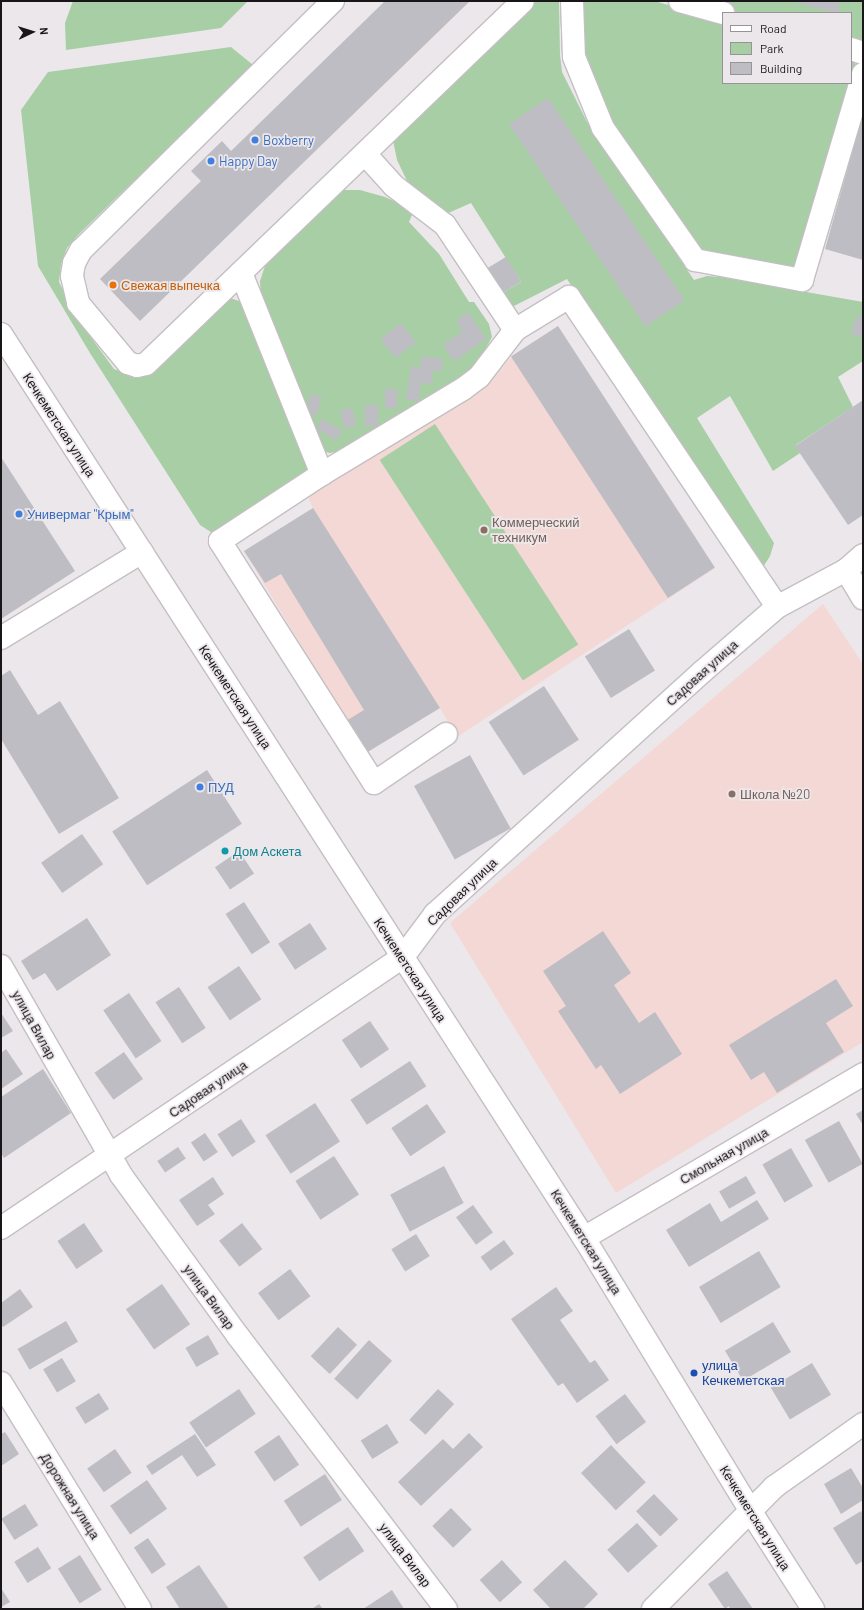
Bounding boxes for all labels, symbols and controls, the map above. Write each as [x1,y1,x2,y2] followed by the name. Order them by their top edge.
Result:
[12,12,52,52] north arrow
[722,12,852,84] legend
[760,21,787,35] text: Road
[38,27,51,35] text: N
[760,41,784,55] text: Park
[760,61,802,75] text: Building
[263,132,314,148] place label: Boxberry
[250,135,260,145] marker: Boxberry
[219,153,277,169] place label: Happy Day
[206,156,216,166] marker: Happy Day
[121,277,220,293] place label: Свежая выпечка
[108,280,118,290] marker: Свежая выпечка
[20,370,98,480] street label: Кечкеметская улица
[27,506,134,522] place label: Универмаг "Крым"
[14,509,24,519] marker: Универмаг "Крым"
[492,515,580,546] place label: Коммерческий техникум
[479,525,489,535] marker: Коммерческий техникум
[663,637,741,709] street label: Садовая улица
[196,642,274,752] street label: Кечкеметская улица
[208,779,234,795] place label: ПУД
[195,782,205,792] marker: ПУД
[740,786,810,802] place label: Школа №20
[727,789,737,799] marker: Школа №20
[233,843,302,859] place label: Дом Аскета
[220,846,230,856] marker: Дом Аскета
[424,855,500,929] street label: Садовая улица
[371,915,449,1025] street label: Кечкеметская улица
[9,988,59,1062] street label: улица Вилар
[166,1057,250,1121] street label: Садовая улица
[677,1124,771,1188] street label: Смольная улица
[547,1187,625,1297] street label: Кечкеметская улица
[180,1262,238,1332] street label: улица Вилар
[702,1358,784,1389] place label: улица Кечкеметская
[689,1368,699,1378] marker: улица Кечкеметская
[37,1450,103,1542] street label: Дорожная улица
[716,1463,794,1573] street label: Кечкеметская улица
[376,1520,434,1590] street label: улица Вилар

